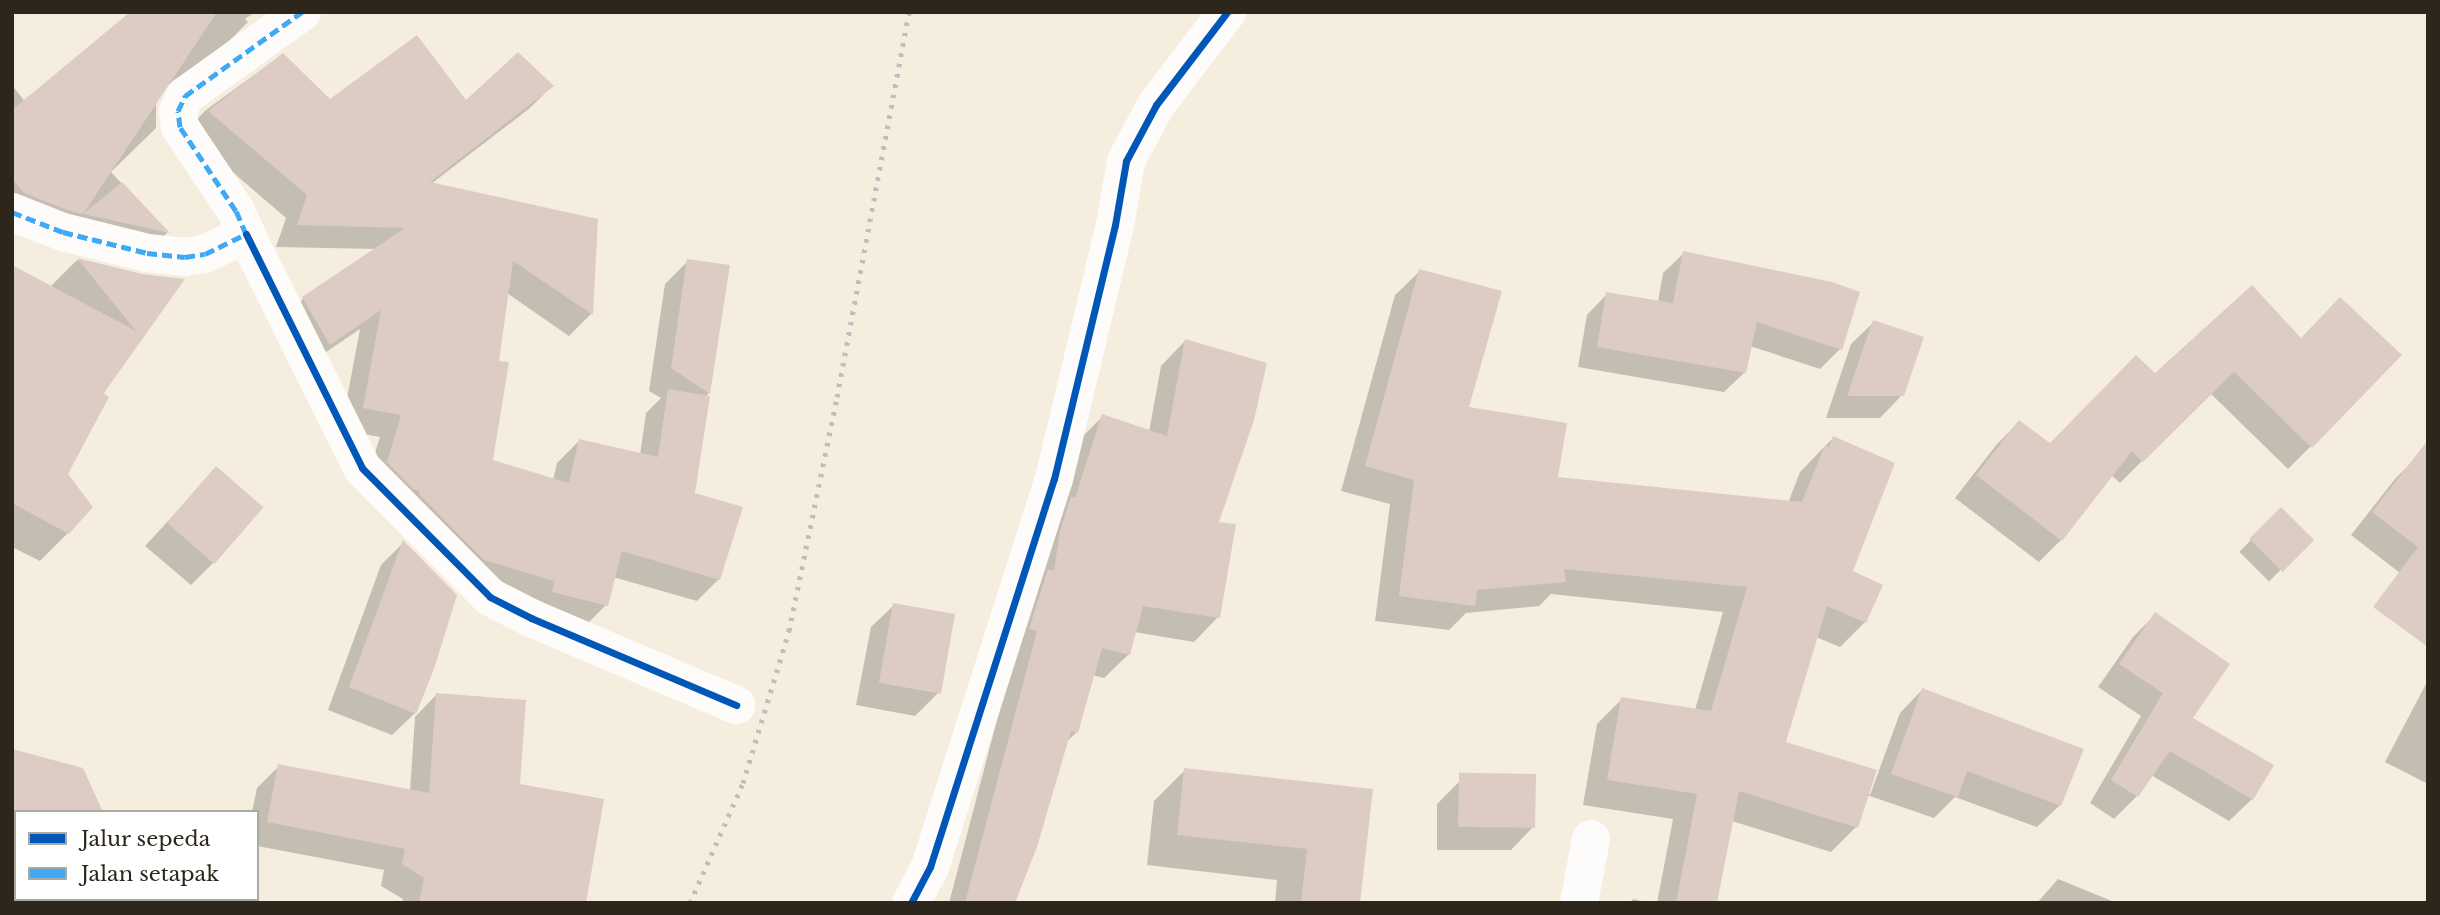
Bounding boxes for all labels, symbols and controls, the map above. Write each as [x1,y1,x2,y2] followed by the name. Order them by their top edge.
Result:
[14,810,259,901] legend
[81,826,210,852] text: Jalur sepeda
[81,861,219,887] text: Jalan setapak

